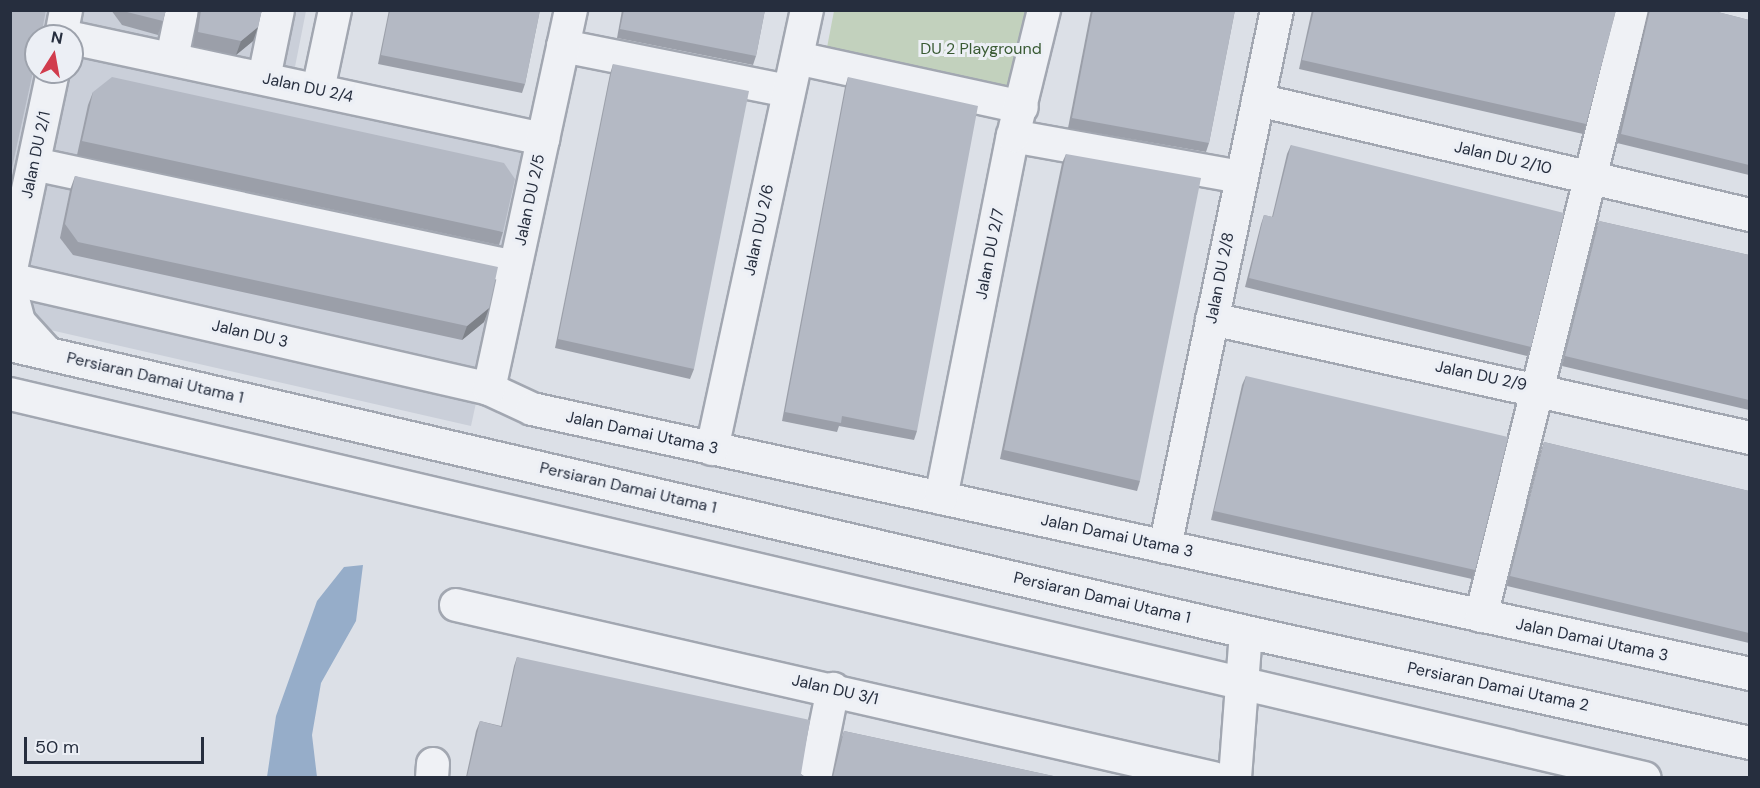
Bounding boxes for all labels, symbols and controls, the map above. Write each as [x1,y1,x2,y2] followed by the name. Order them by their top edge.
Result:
[24,24,84,84] north arrow
[49,26,65,49] text: N
[920,39,1042,59] park label: DU 2 Playground
[261,69,355,107] street label: Jalan DU 2/4
[17,110,55,200] street label: Jalan DU 2/1
[1452,137,1554,179] street label: Jalan DU 2/10
[511,153,549,247] street label: Jalan DU 2/5
[740,182,778,278] street label: Jalan DU 2/6
[972,207,1008,301] street label: Jalan DU 2/7
[1202,231,1238,325] street label: Jalan DU 2/8
[210,316,290,352] street label: Jalan DU 3
[65,348,245,408] street label: Persiaran Damai Utama 1
[1433,357,1529,395] street label: Jalan DU 2/9
[564,407,720,459] street label: Jalan Damai Utama 3
[538,458,718,518] street label: Persiaran Damai Utama 1
[1039,510,1195,562] street label: Jalan Damai Utama 3
[1012,568,1192,628] street label: Persiaran Damai Utama 1
[1514,614,1670,666] street label: Jalan Damai Utama 3
[1405,658,1591,716] street label: Persiaran Damai Utama 2
[790,671,880,709] street label: Jalan DU 3/1
[27,725,207,763] scale bar
[35,735,79,759] text: 50 m

